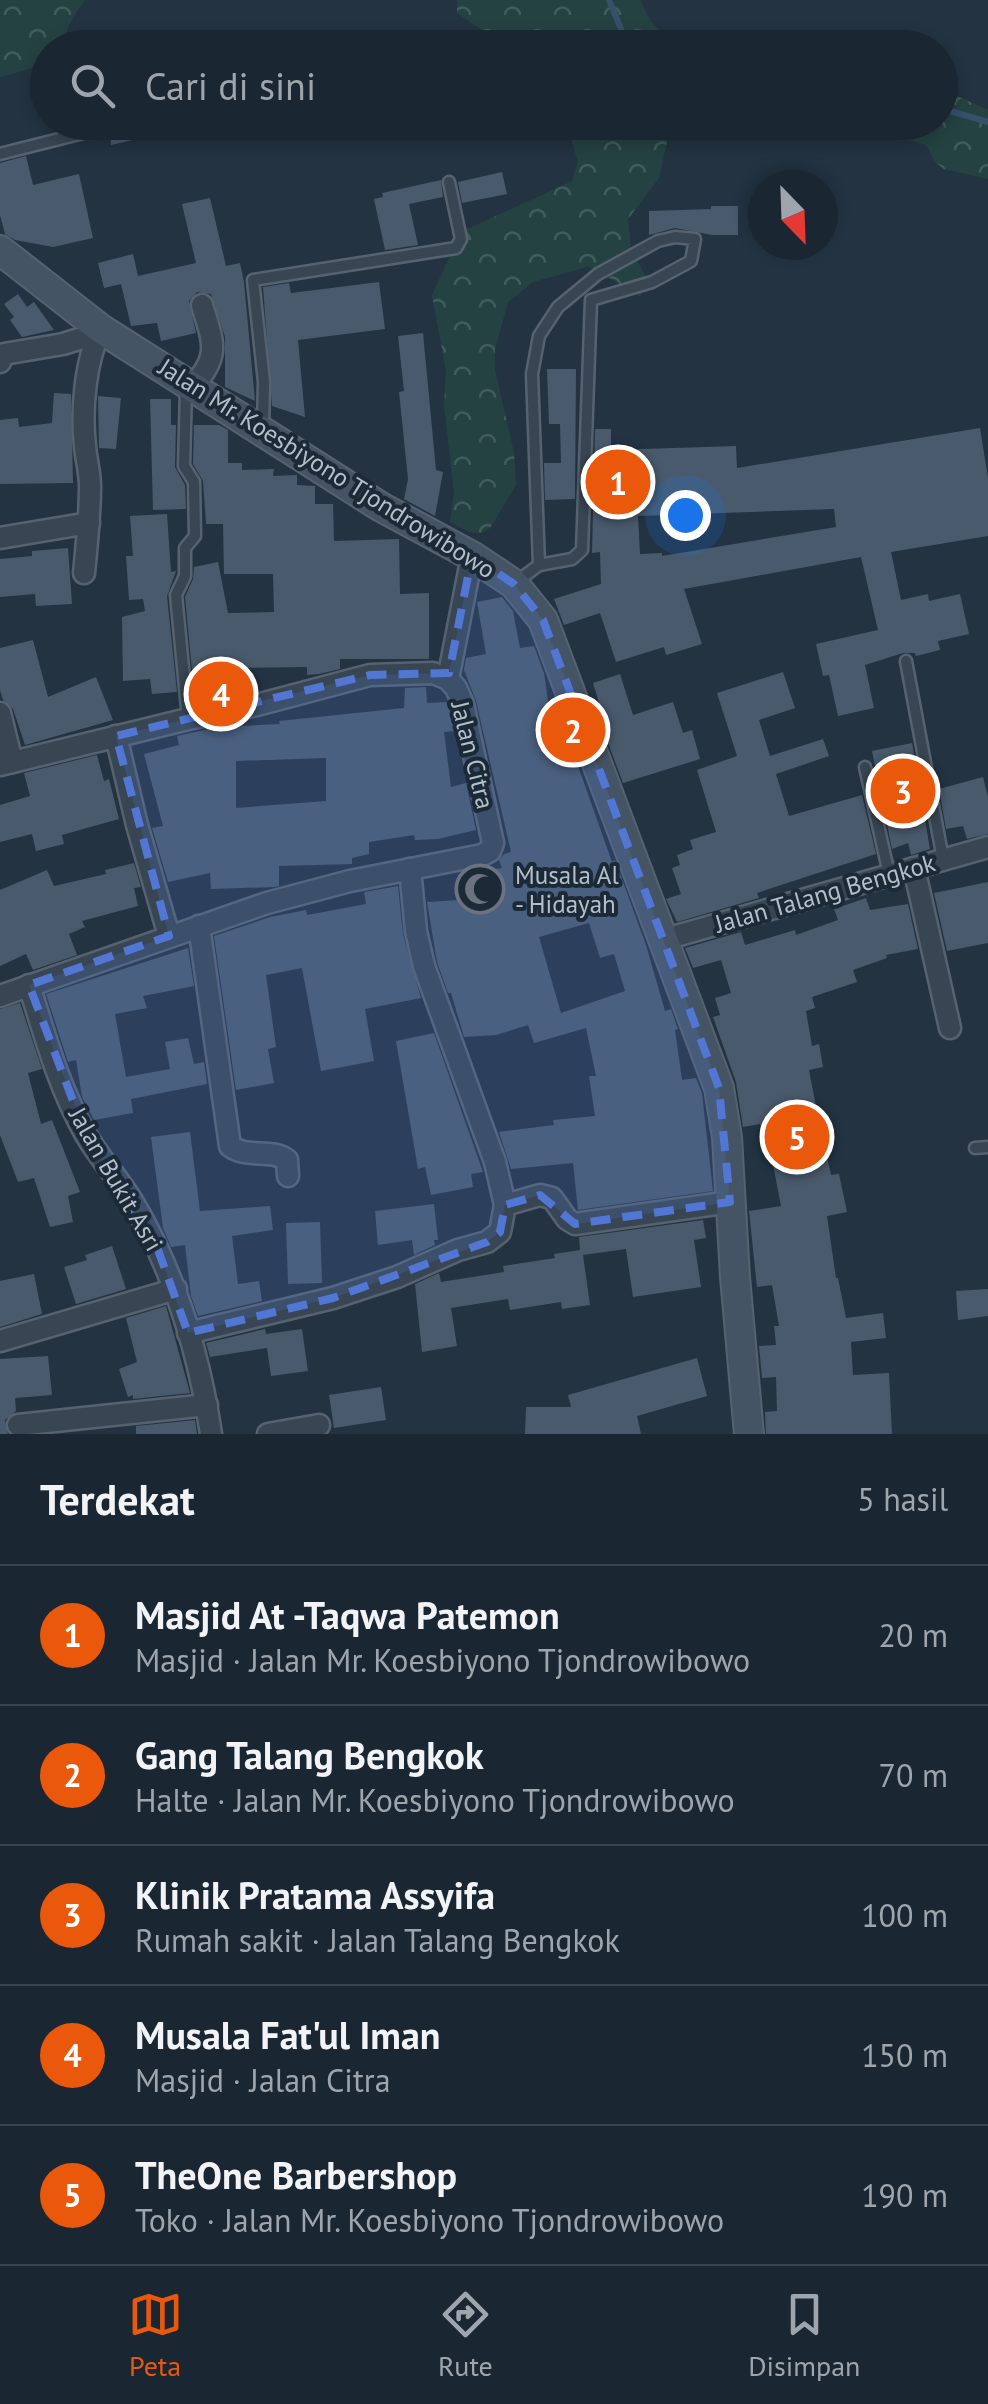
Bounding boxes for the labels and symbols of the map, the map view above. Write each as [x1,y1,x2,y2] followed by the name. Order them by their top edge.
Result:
[748,170,838,260] north arrow
[152,350,501,585] street label: Jalan Mr. Koesbiyono Tjondrowibowo
[586,444,650,520] pin: 1
[660,490,711,541] your location
[188,656,254,732] pin: 4
[540,692,606,768] pin: 2
[444,697,502,812] street label: Jalan Citra
[870,754,936,828] pin: 3
[710,846,939,940] street label: Jalan Talang Bengkok
[515,859,619,920] place label: Musala Al - Hidayah
[454,863,506,915] mosque icon: Musala Al - Hidayah
[61,1100,170,1257] street label: Jalan Bukit Asri
[764,1100,830,1174] pin: 5

